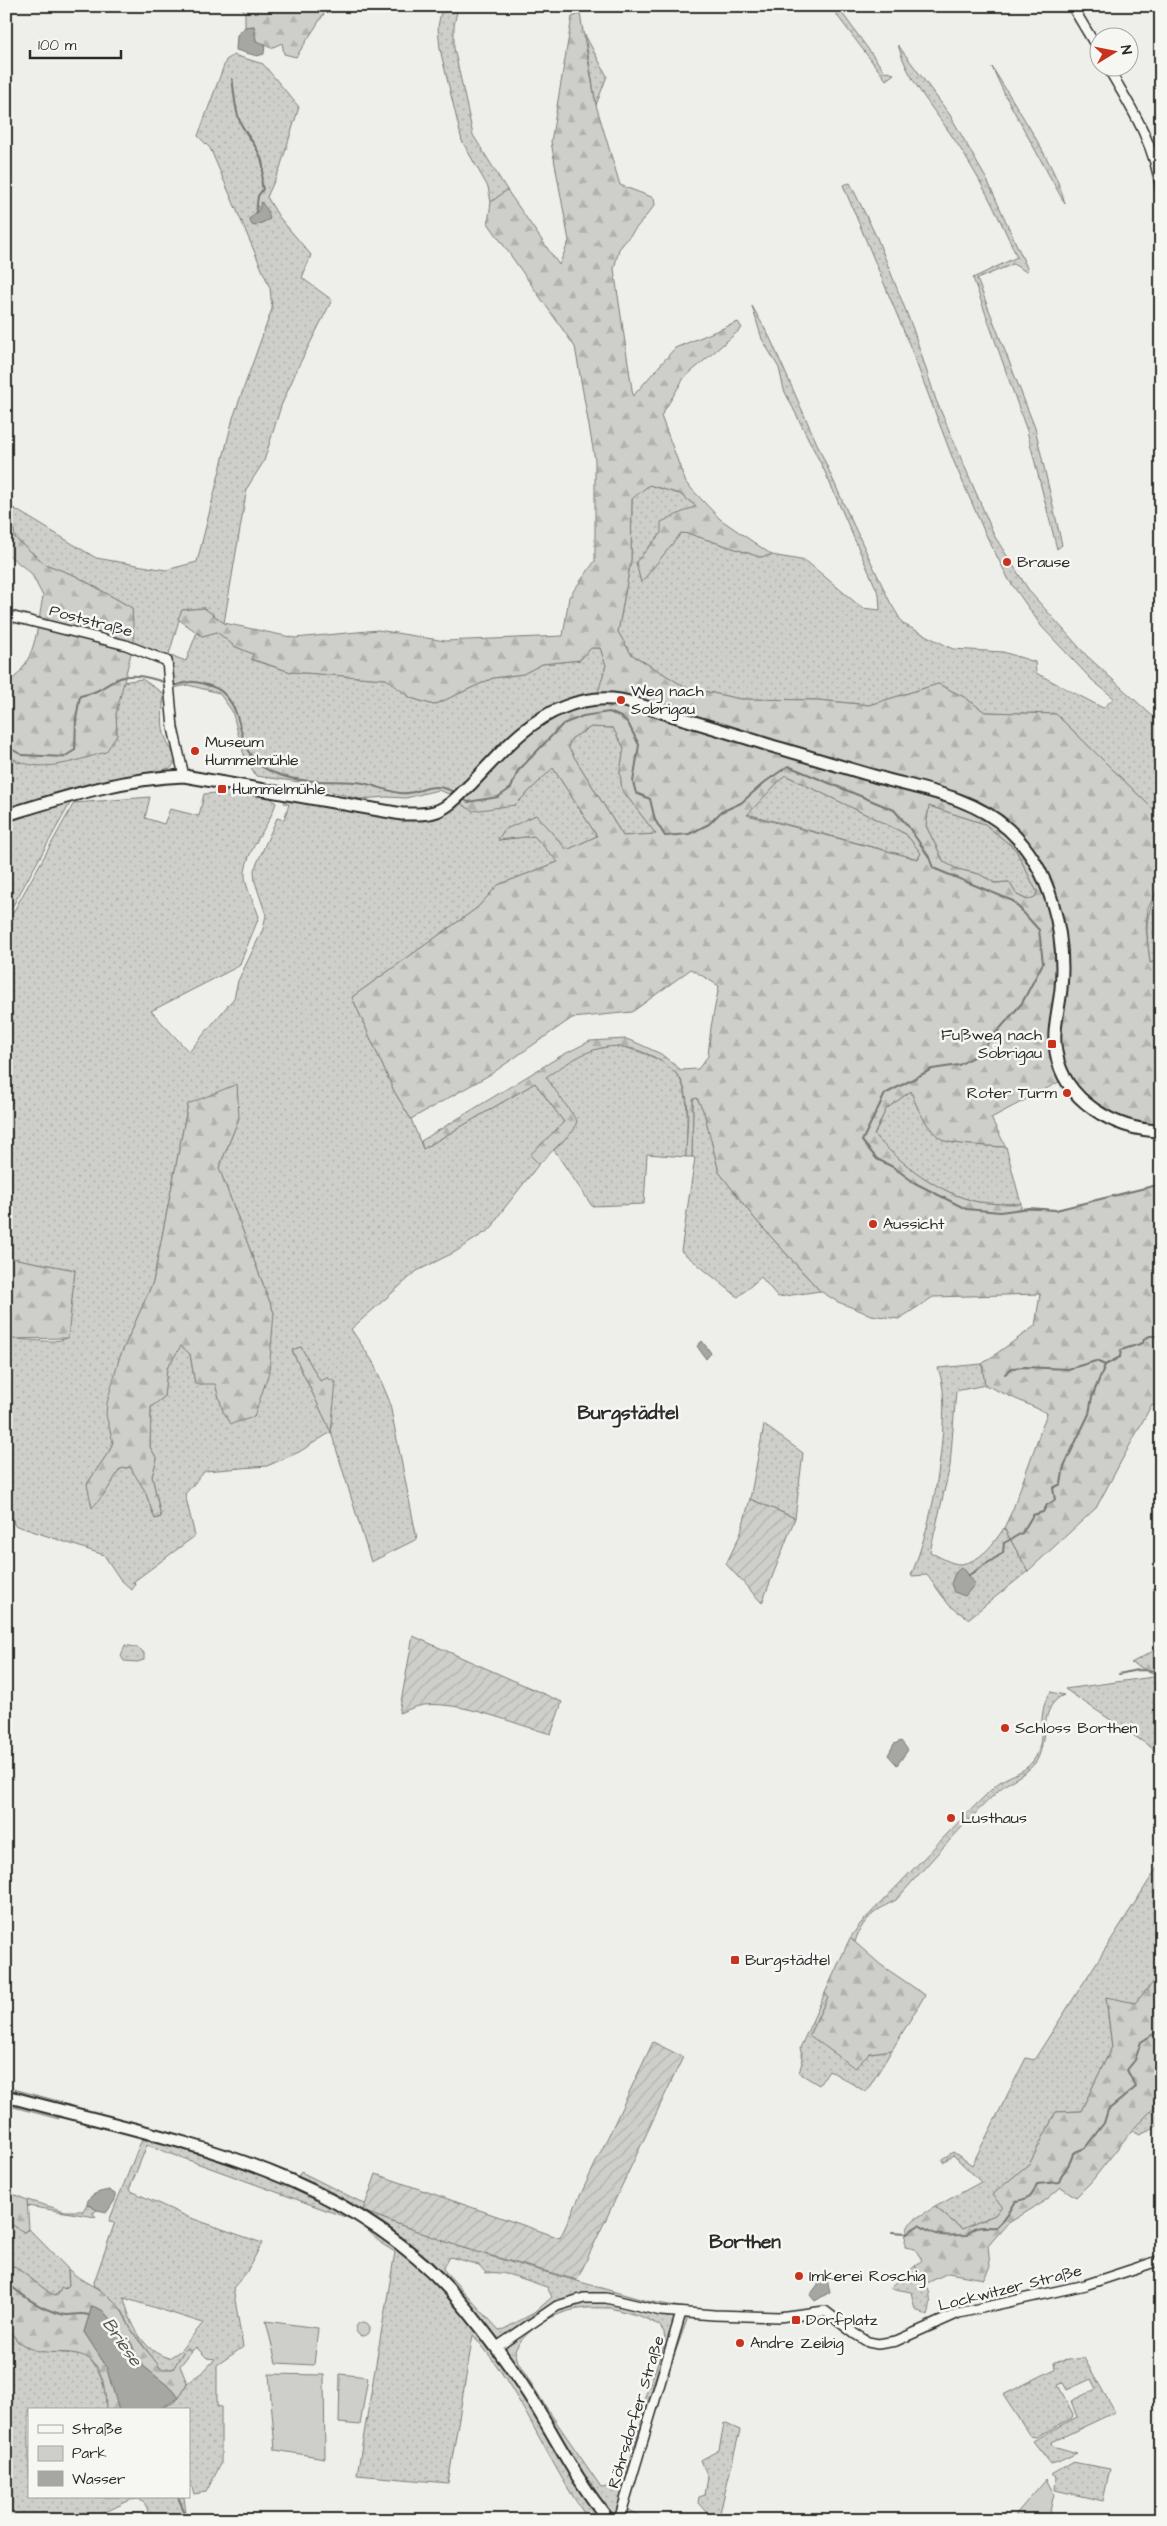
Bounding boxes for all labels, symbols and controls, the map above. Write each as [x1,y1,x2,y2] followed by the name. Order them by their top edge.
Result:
[30,28,121,60] scale bar
[1090,28,1140,78] north arrow
[38,35,77,56] text: 100 m
[1115,44,1136,56] text: N
[1017,551,1071,573] place label: Brause
[1001,556,1013,568] marker: Brause
[47,599,135,643] street label: Poststraße
[631,680,704,721] place label: Weg nach Sobrigau
[615,694,627,706] marker: Weg nach Sobrigau
[205,731,299,771] place label: Museum Hummelmühle
[189,745,201,757] marker: Museum Hummelmühle
[232,778,326,800] place label: Hummelmühle
[216,783,228,795] marker: Hummelmühle
[941,1024,1042,1065] place label: Fußweg nach Sobrigau
[1046,1038,1058,1050] marker: Fußweg nach Sobrigau
[967,1082,1058,1104] place label: Roter Turm
[1061,1087,1073,1099] marker: Roter Turm
[883,1213,945,1235] place label: Aussicht
[867,1218,879,1230] marker: Aussicht
[577,1400,679,1428] district label: Burgstädtel
[1015,1717,1138,1739] place label: Schloss Borthen
[999,1722,1011,1734] marker: Schloss Borthen
[961,1807,1027,1829] place label: Lusthaus
[945,1812,957,1824] marker: Lusthaus
[745,1949,830,1972] place label: Burgstädtel
[729,1954,741,1966] marker: Burgstädtel
[709,2229,781,2256] district label: Borthen
[936,2259,1085,2317] street label: Lockwitzer Straße
[809,2265,926,2288] place label: Imkerei Roschig
[793,2270,805,2282] marker: Imkerei Roschig
[806,2309,878,2331] place label: Dorfplatz
[96,2313,148,2372] water label: Briese
[790,2314,802,2326] marker: Dorfplatz
[750,2332,844,2355] place label: Andre Zeibig
[602,2333,670,2491] street label: Röhrsdorfer Straße
[734,2337,746,2349] marker: Andre Zeibig
[28,2408,190,2498] legend
[72,2419,122,2440] text: Straße
[72,2443,107,2464] text: Park
[72,2469,125,2490] text: Wasser

